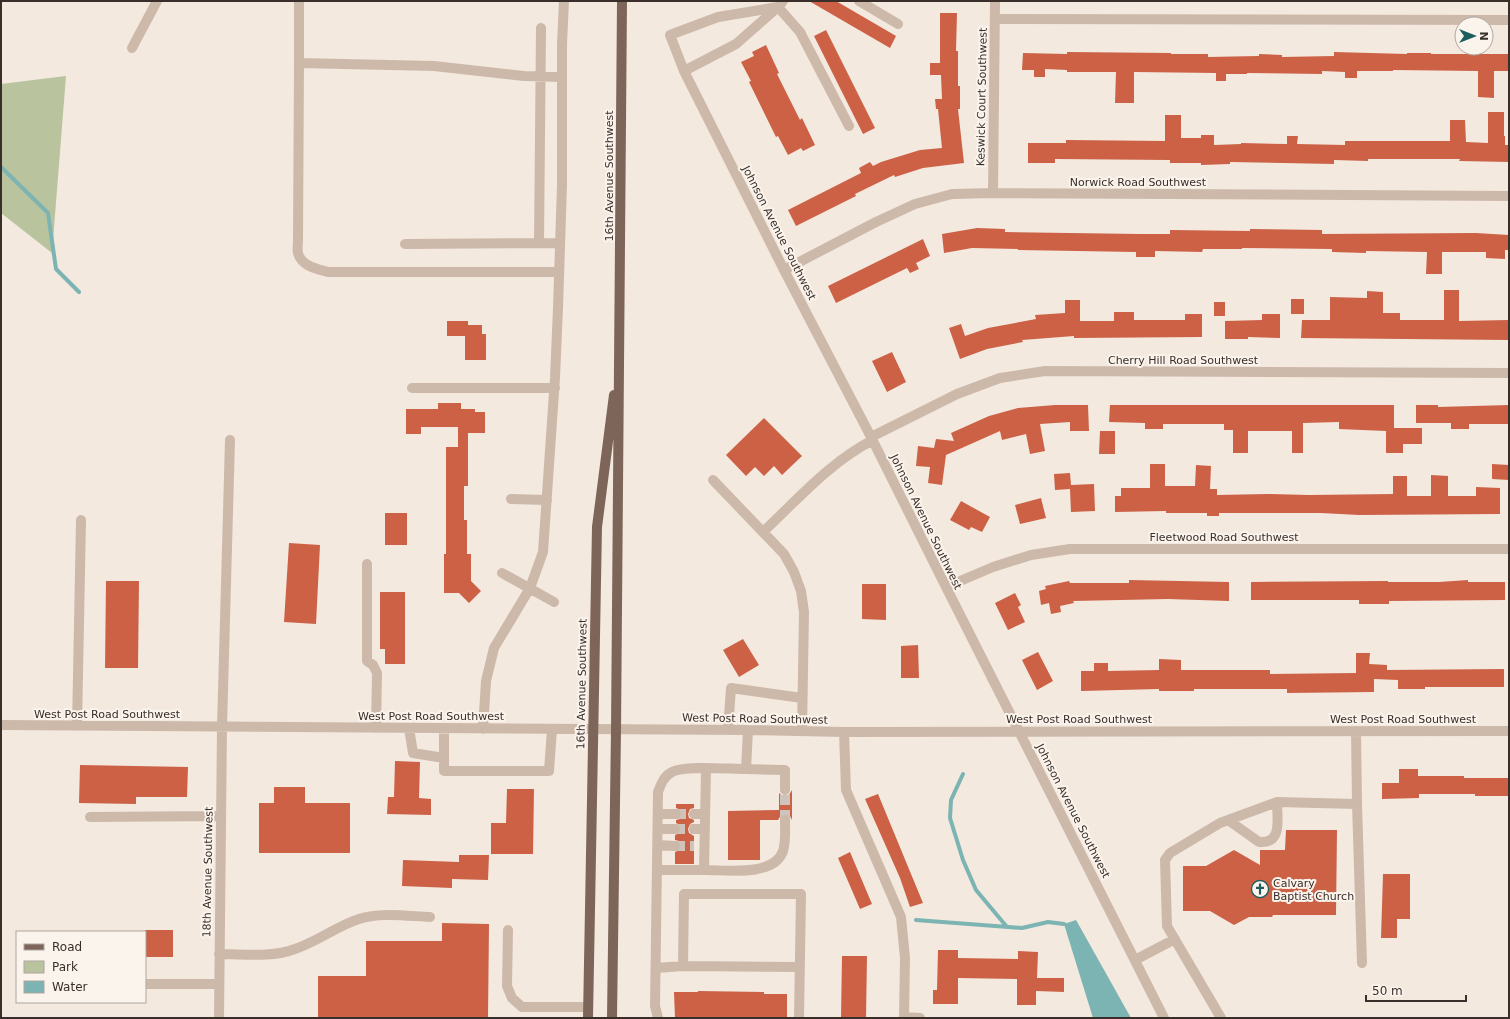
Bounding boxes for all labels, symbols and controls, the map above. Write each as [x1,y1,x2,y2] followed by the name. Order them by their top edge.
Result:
[1454,16,1494,56] north arrow
[974,27,990,166] street label: Keswick Court Southwest
[1477,31,1490,41] text: N
[603,110,616,241] street label: 16th Avenue Southwest
[739,163,819,303] street label: Johnson Avenue Southwest
[1070,176,1207,189] street label: Norwick Road Southwest
[1108,354,1259,367] street label: Cherry Hill Road Southwest
[887,451,965,592] street label: Johnson Avenue Southwest
[1149,531,1299,544] street label: Fleetwood Road Southwest
[574,618,590,750] street label: 16th Avenue Southwest
[34,708,181,721] street label: West Post Road Southwest
[358,710,505,723] street label: West Post Road Southwest
[682,711,829,727] street label: West Post Road Southwest
[1006,713,1153,726] street label: West Post Road Southwest
[1330,713,1477,726] street label: West Post Road Southwest
[1033,741,1113,881] street label: Johnson Avenue Southwest
[200,806,216,938] street label: 18th Avenue Southwest
[1273,877,1354,903] place label: Calvary Baptist Church
[1250,879,1270,899] church icon: Calvary Baptist Church
[16,931,146,1003] legend
[52,940,82,954] text: Road
[52,960,78,974] text: Park
[1366,977,1466,1003] scale bar
[52,980,88,994] text: Water
[1372,984,1403,998] text: 50 m

